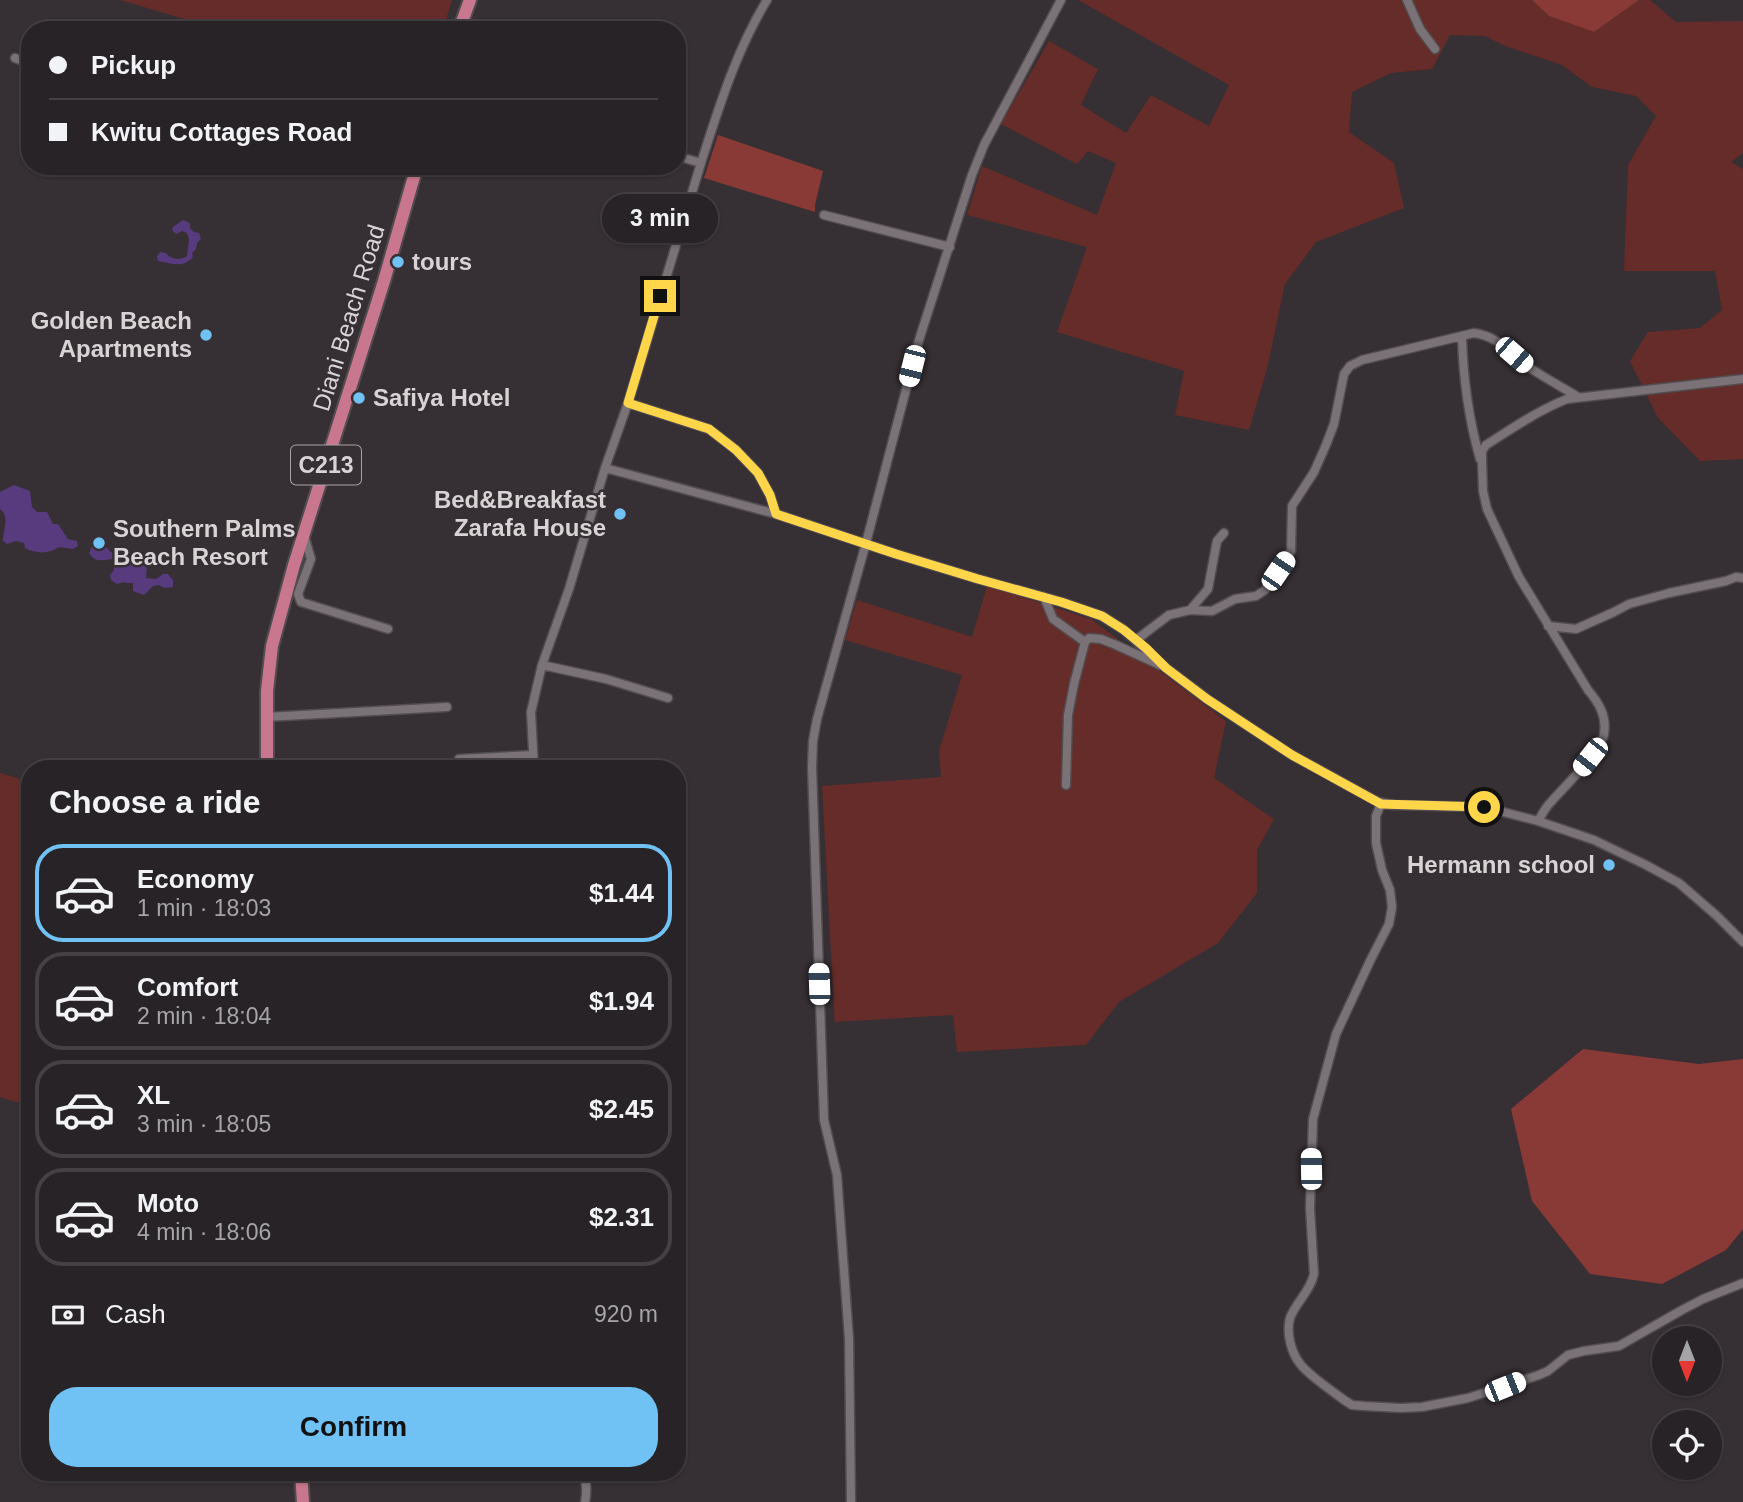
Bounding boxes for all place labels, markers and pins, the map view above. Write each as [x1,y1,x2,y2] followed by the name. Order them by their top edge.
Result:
[412,248,472,275] place label: tours
[390,254,406,270] marker: tours
[31,307,192,362] place label: Golden Beach Apartments
[198,327,214,343] marker: Golden Beach Apartments
[373,384,510,411] place label: Safiya Hotel
[351,390,367,406] marker: Safiya Hotel
[434,486,606,541] place label: Bed&Breakfast Zarafa House
[612,506,628,522] marker: Bed&Breakfast Zarafa House
[113,515,296,570] place label: Southern Palms Beach Resort
[91,535,107,551] marker: Southern Palms Beach Resort
[1407,851,1595,878] place label: Hermann school
[1601,857,1617,873] marker: Hermann school

